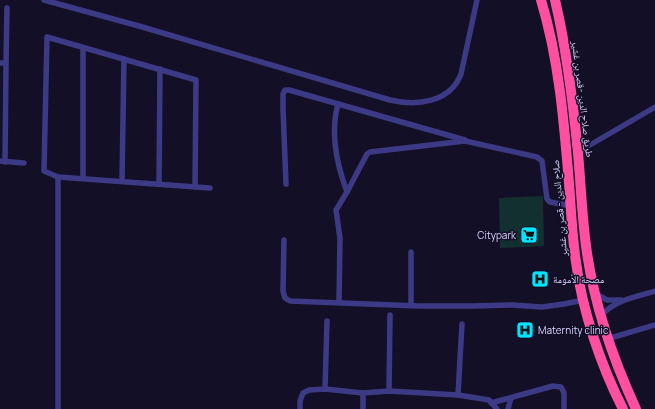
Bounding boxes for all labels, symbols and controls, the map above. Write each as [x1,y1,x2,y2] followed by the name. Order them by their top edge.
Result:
[569,39,597,159] street label: طريق صلاح الدين -قصر بن غشير
[548,159,570,258] street label: صلاح الدين - قصر بن غشير
[519,225,539,245] supermarket icon: Citypark
[477,228,517,242] place label: Citypark
[530,269,550,289] hospital icon: مصحة الأمومة
[553,272,605,286] place label: مصحة الأمومة
[515,320,535,340] hospital icon: Maternity clinic
[538,323,609,337] place label: Maternity clinic

